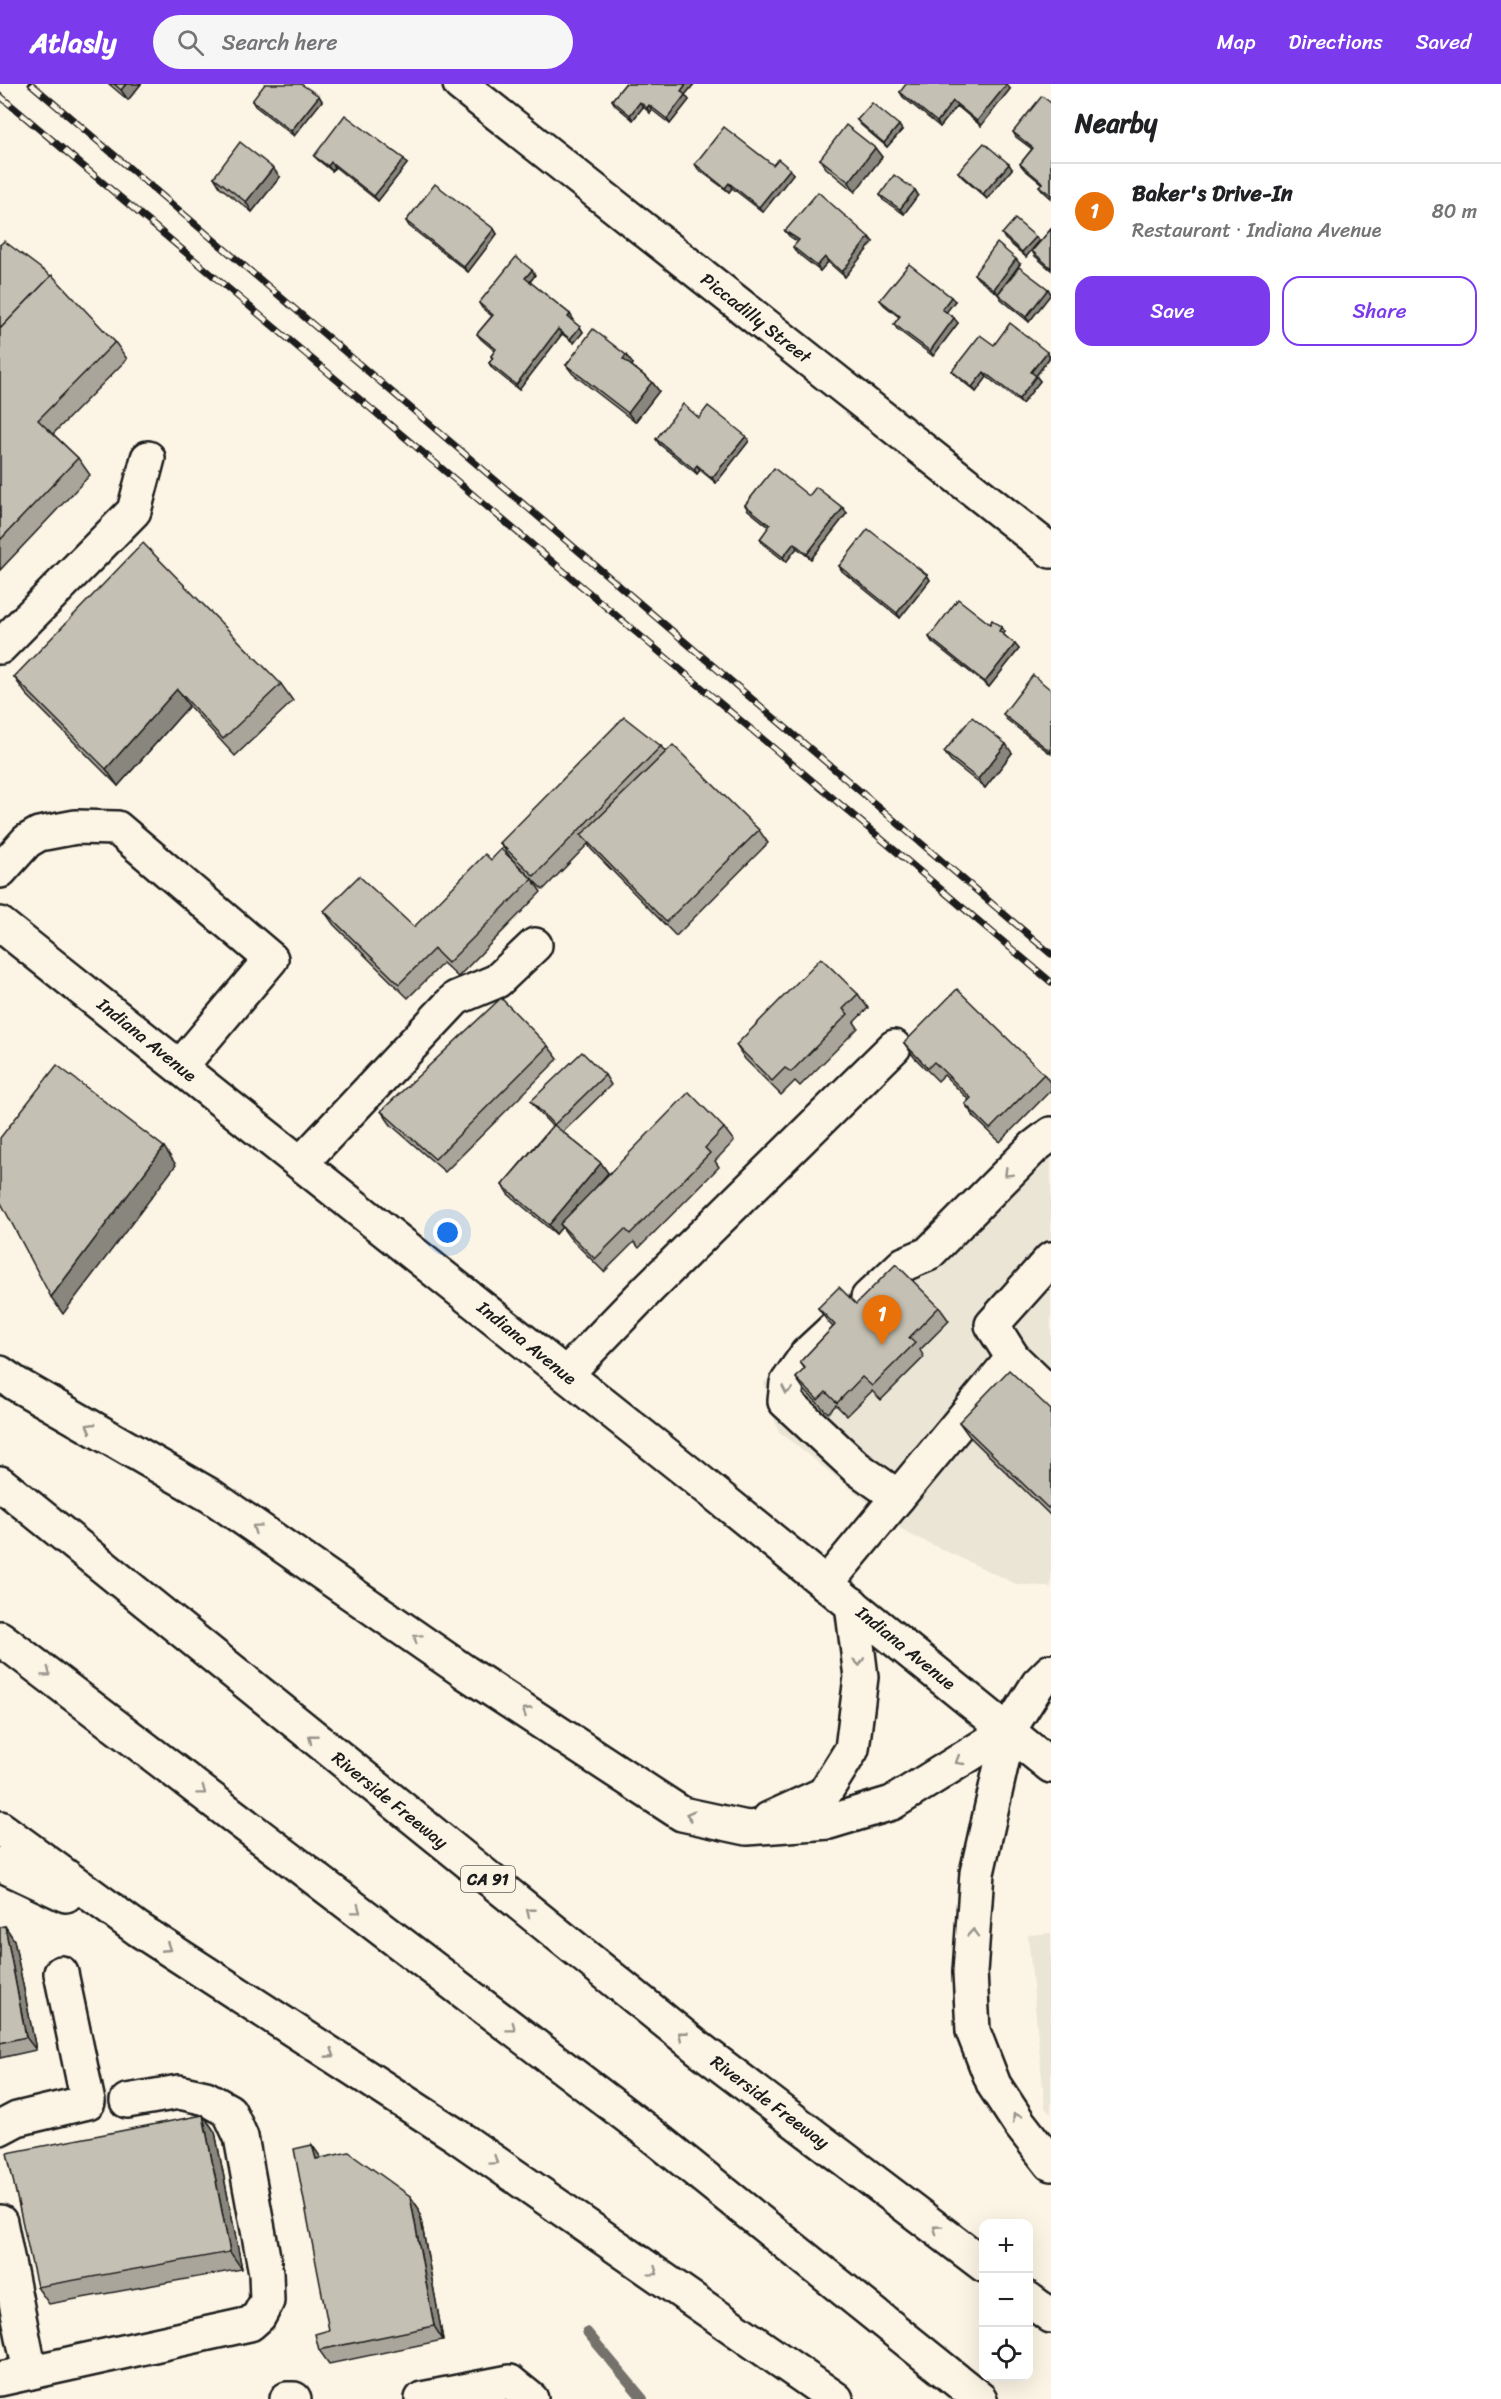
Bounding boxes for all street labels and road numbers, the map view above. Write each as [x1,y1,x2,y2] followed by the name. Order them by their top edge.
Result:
[693,264,819,372] street label: Piccadilly Street
[89,989,204,1091] street label: Indiana Avenue
[469,1292,584,1394] street label: Indiana Avenue
[848,1597,963,1699] street label: Indiana Avenue
[325,1743,456,1858] street label: Riverside Freeway
[461,1866,515,1892] road number: CA 91
[703,2046,837,2158] street label: Riverside Freeway

